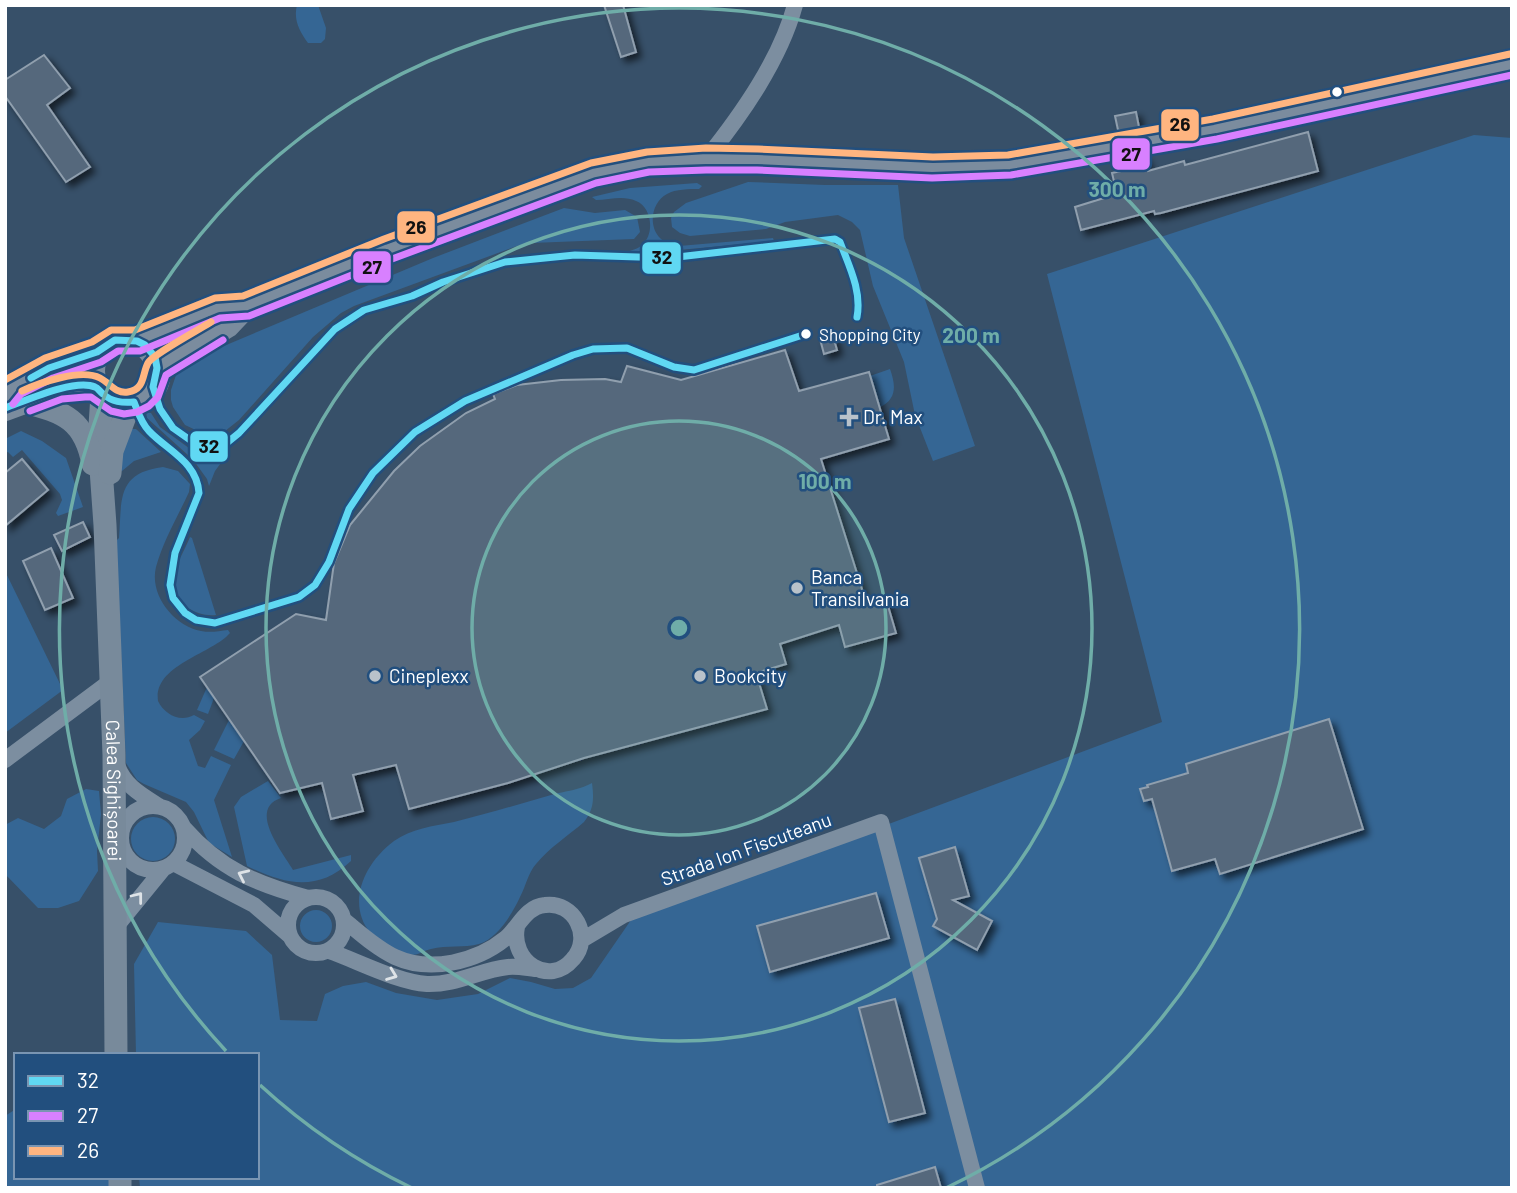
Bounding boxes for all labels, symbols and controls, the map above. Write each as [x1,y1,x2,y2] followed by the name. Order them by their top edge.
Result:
[1330,85,1344,99] unlabelled marker
[1160,108,1200,142] line badge: 26
[1170,112,1190,135] text: 26
[1111,137,1151,171] line badge: 27
[1121,142,1142,165] text: 27
[1088,176,1146,201] text: 300 m
[396,210,436,244] line badge: 26
[406,215,426,238] text: 26
[641,241,682,275] line badge: 32
[652,245,672,268] text: 32
[352,250,392,284] line badge: 27
[362,255,383,278] text: 27
[942,322,1000,347] text: 200 m
[819,324,921,344] place label: Shopping City
[799,327,813,341] marker: Shopping City
[863,405,922,428] place label: Dr. Max
[841,409,857,425] marker: Dr. Max
[189,430,229,463] line badge: 32
[199,434,219,457] text: 32
[798,468,852,493] text: 100 m
[811,565,909,610] place label: Banca Transilvania
[789,580,805,596] marker: Banca Transilvania
[667,616,691,640] centre of rings
[389,664,468,687] place label: Cineplexx
[714,664,786,687] place label: Bookcity
[367,668,383,684] marker: Cineplexx
[692,668,708,684] marker: Bookcity
[102,719,127,861] street label: Calea Sighișoarei
[658,807,834,890] street label: Strada Ion Fiscuteanu
[238,870,251,884] one-way arrow
[130,893,143,905] one-way arrow
[386,966,398,980] one-way arrow
[14,1053,259,1179] legend
[77,1067,99,1092] text: 32
[77,1102,98,1127] text: 27
[77,1137,99,1162] text: 26

